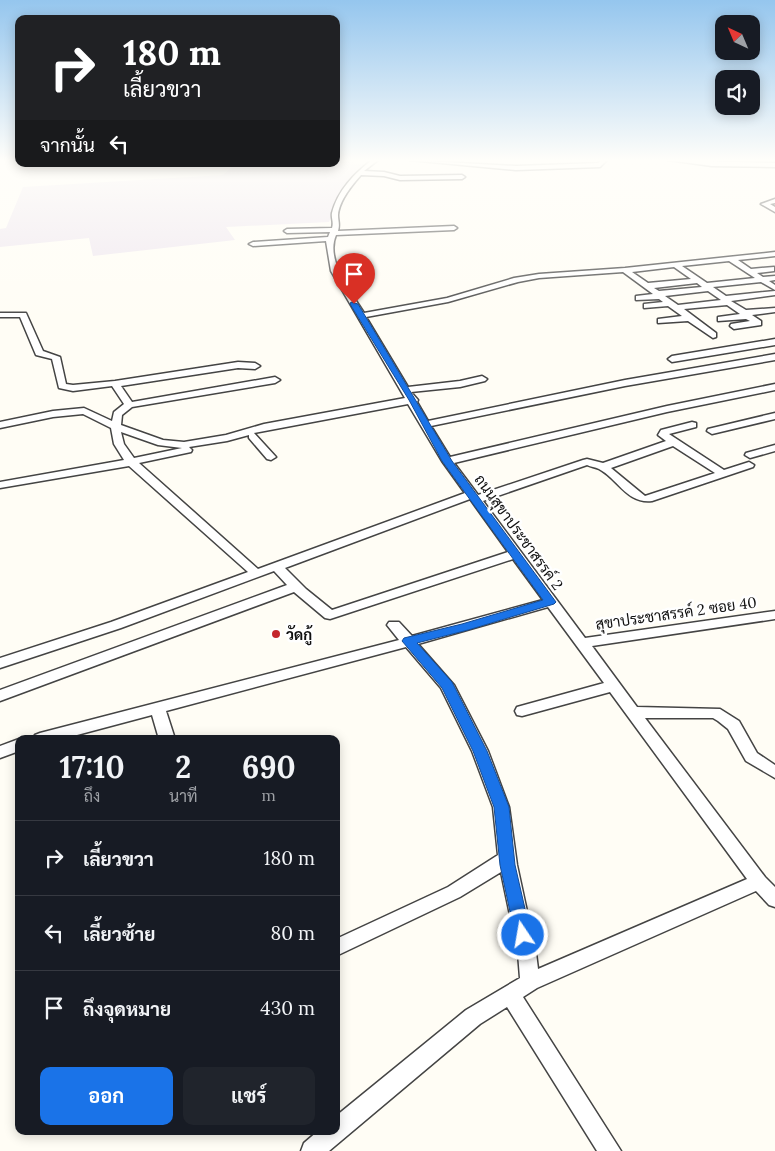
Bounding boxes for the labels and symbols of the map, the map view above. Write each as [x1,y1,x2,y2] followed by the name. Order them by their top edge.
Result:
[715,15,760,60] north arrow
[333,253,375,304] pin
[469,470,567,595] street label: ถนนสุขาประชาสรรค์ 2
[594,592,758,636] street label: สุขาประชาสรรค์ 2 ซอย 40
[286,625,313,646] place label: วัดกู้
[270,628,282,640] marker: วัดกู้
[496,908,548,960] position arrow

